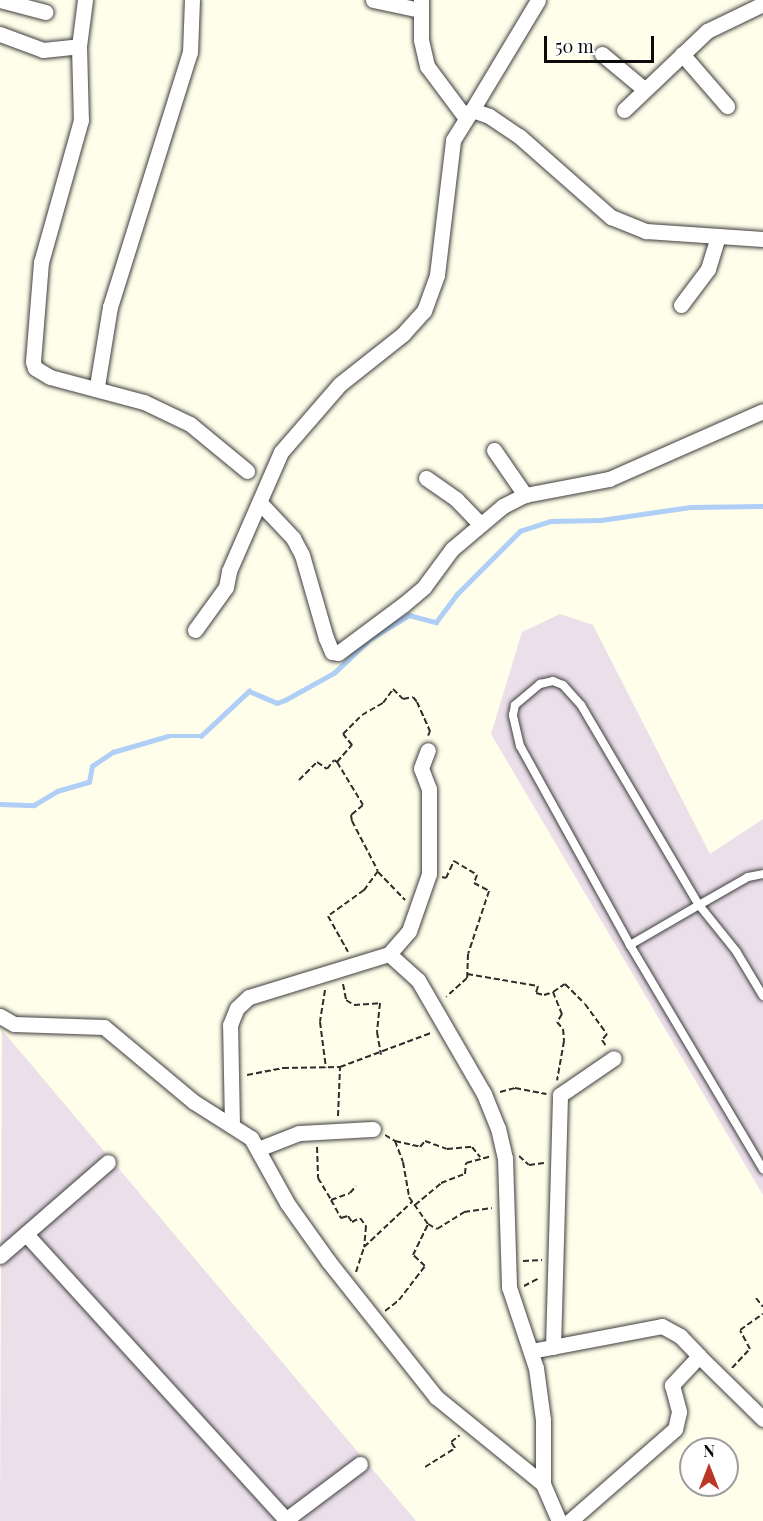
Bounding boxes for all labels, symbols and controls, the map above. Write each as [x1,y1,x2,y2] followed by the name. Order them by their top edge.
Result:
[547,24,656,62] scale bar
[555,34,594,58] text: 50 m
[679,1437,739,1497] north arrow
[703,1440,715,1461] text: N

